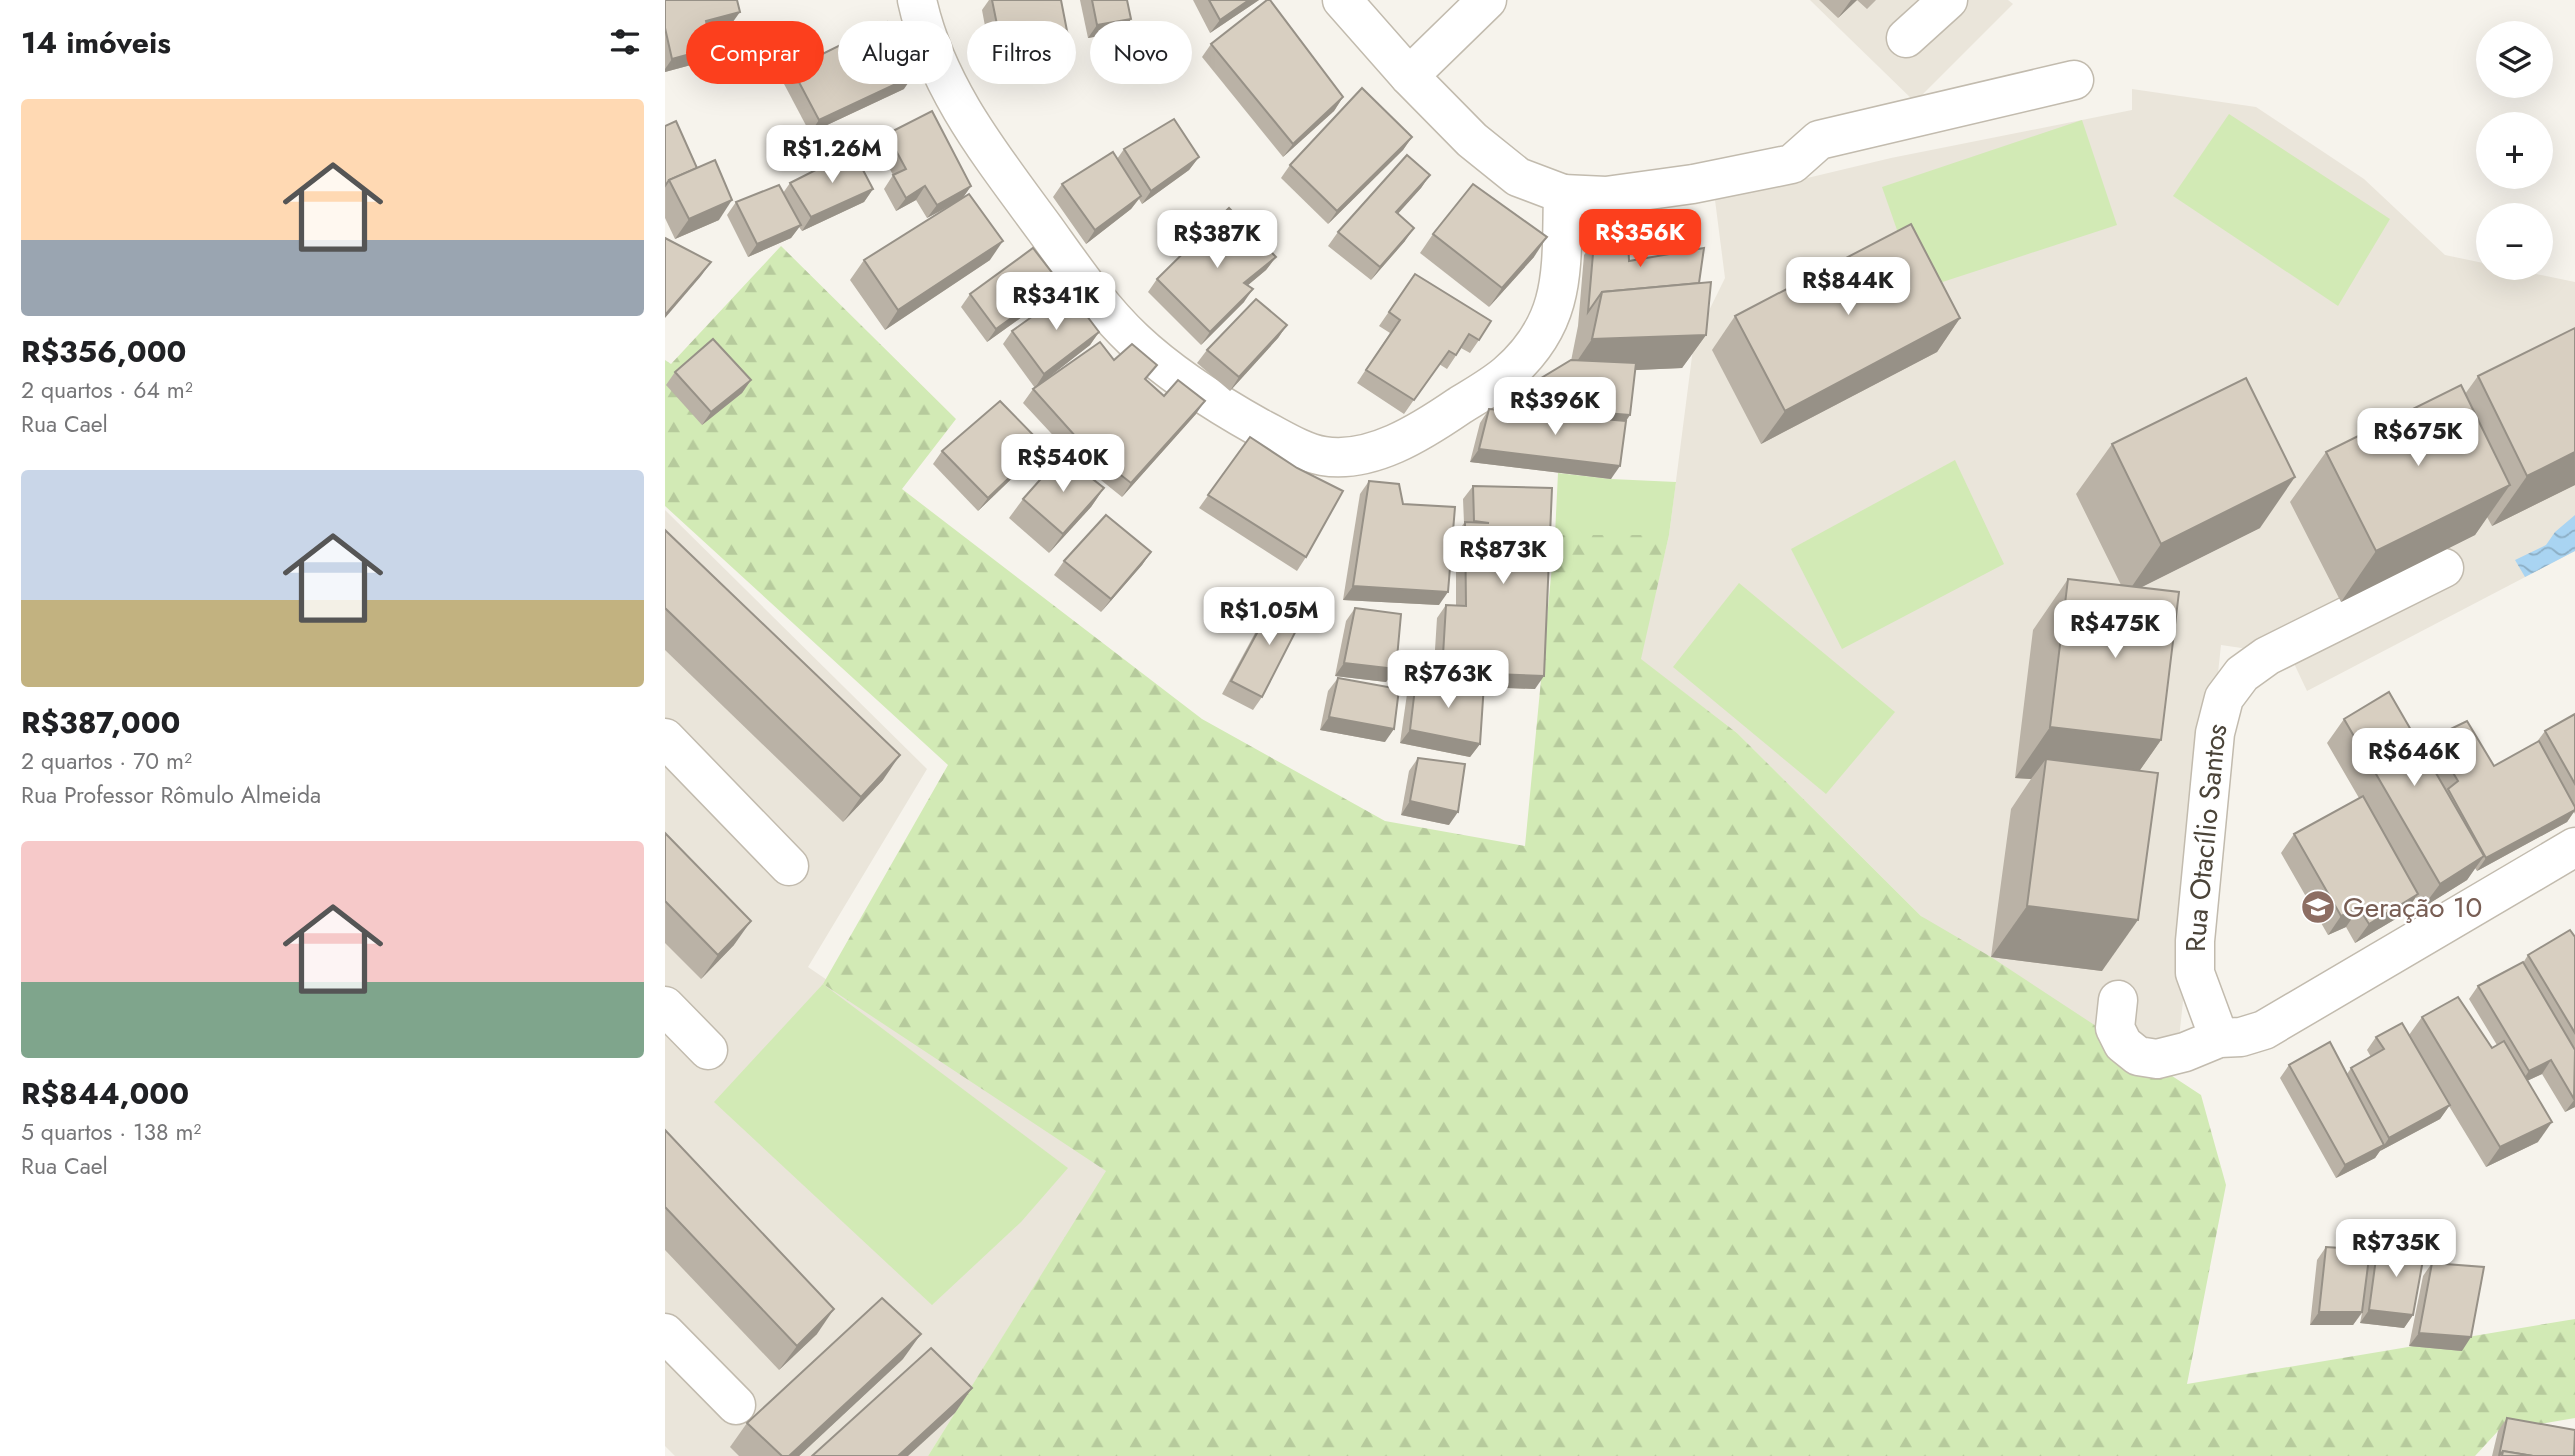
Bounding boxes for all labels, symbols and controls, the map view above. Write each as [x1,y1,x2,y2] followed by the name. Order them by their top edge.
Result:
[21,21,171,64] text: 14 imóveis
[686,21,824,84] chip: Comprar
[838,21,953,84] chip: Alugar
[967,21,1076,84] chip: Filtros
[1090,21,1192,84] chip: Novo
[2476,21,2553,280] map controls
[2476,21,2553,98] button: layers
[606,23,644,61] icon: filters
[2476,112,2553,189] button: +
[767,125,897,185] pin: R$1.26M
[782,131,882,165] text: R$1.26M
[270,144,396,270] icon: home
[2476,203,2553,280] button: −
[1160,210,1274,270] pin: R$387K
[1583,210,1697,269] pin: R$356K
[1595,215,1685,249] text: R$356K
[1173,216,1261,250] text: R$387K
[1791,258,1905,317] pin: R$844K
[1802,263,1894,297] text: R$844K
[999,272,1113,332] pin: R$341K
[1012,278,1100,312] text: R$341K
[21,330,186,373] text: R$356,000
[21,373,193,407] text: 2 quartos · 64 m²
[1498,378,1612,437] pin: R$396K
[1510,383,1600,417] text: R$396K
[21,407,108,441] text: Rua Cael
[2361,408,2475,468] pin: R$675K
[2373,414,2463,448] text: R$675K
[1006,434,1120,494] pin: R$540K
[1017,440,1109,474] text: R$540K
[270,515,396,641] icon: home
[1446,526,1560,586] pin: R$873K
[1459,532,1547,566] text: R$873K
[1204,588,1334,647] pin: R$1.05M
[1220,593,1318,627] text: R$1.05M
[2058,600,2172,660] pin: R$475K
[2070,606,2160,640] text: R$475K
[1391,650,1505,710] pin: R$763K
[1404,656,1492,690] text: R$763K
[21,701,180,744] text: R$387,000
[2175,719,2238,952] street label: Rua Otacílio Santos
[2357,728,2471,788] pin: R$646K
[2368,734,2460,768] text: R$646K
[21,744,192,778] text: 2 quartos · 70 m²
[21,778,321,812] text: Rua Professor Rômulo Almeida
[270,886,396,1012] icon: home
[2343,887,2482,928] place label: Geração 10
[2299,888,2337,926] school or university icon: Geração 10
[21,1072,189,1115] text: R$844,000
[21,1115,201,1149] text: 5 quartos · 138 m²
[21,1149,108,1183] text: Rua Cael
[2339,1220,2453,1279] pin: R$735K
[2352,1225,2440,1259] text: R$735K

